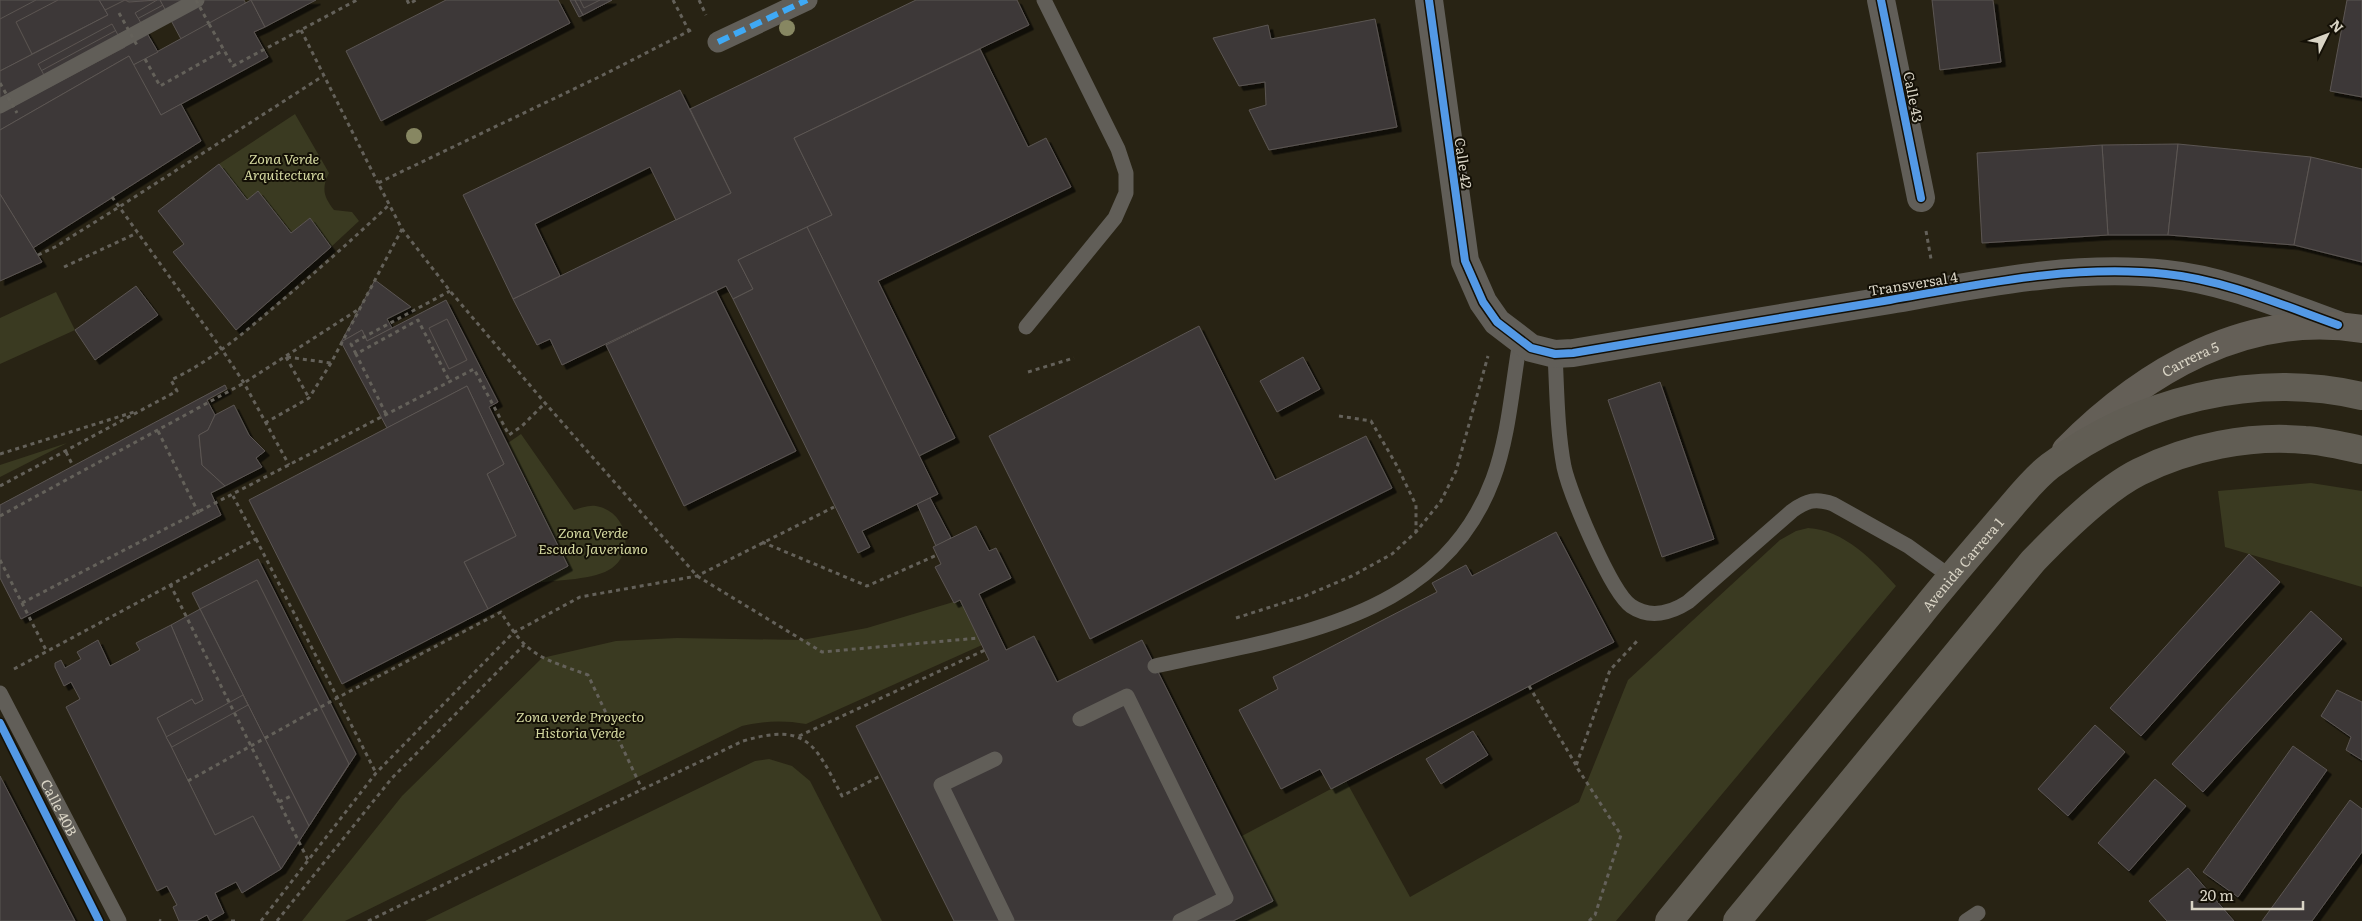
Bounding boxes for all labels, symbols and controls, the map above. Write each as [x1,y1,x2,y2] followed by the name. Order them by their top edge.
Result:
[2302,10,2352,60] north arrow
[2326,15,2349,37] text: N
[1899,70,1929,124] street label: Calle 43
[1451,136,1477,190] street label: Calle 42
[243,148,325,184] park label: Zona Verde Arquitectura
[1867,266,1959,300] street label: Transversal 4
[2158,336,2221,381] street label: Carrera 5
[1917,513,2008,615] street label: Avenida Carrera 1
[538,522,648,558] park label: Zona Verde Escudo Javeriano
[516,706,644,742] park label: Zona verde Proyecto Historia Verde
[37,775,83,839] street label: Calle 40B
[2192,878,2303,910] scale bar
[2200,883,2234,906] text: 20 m

